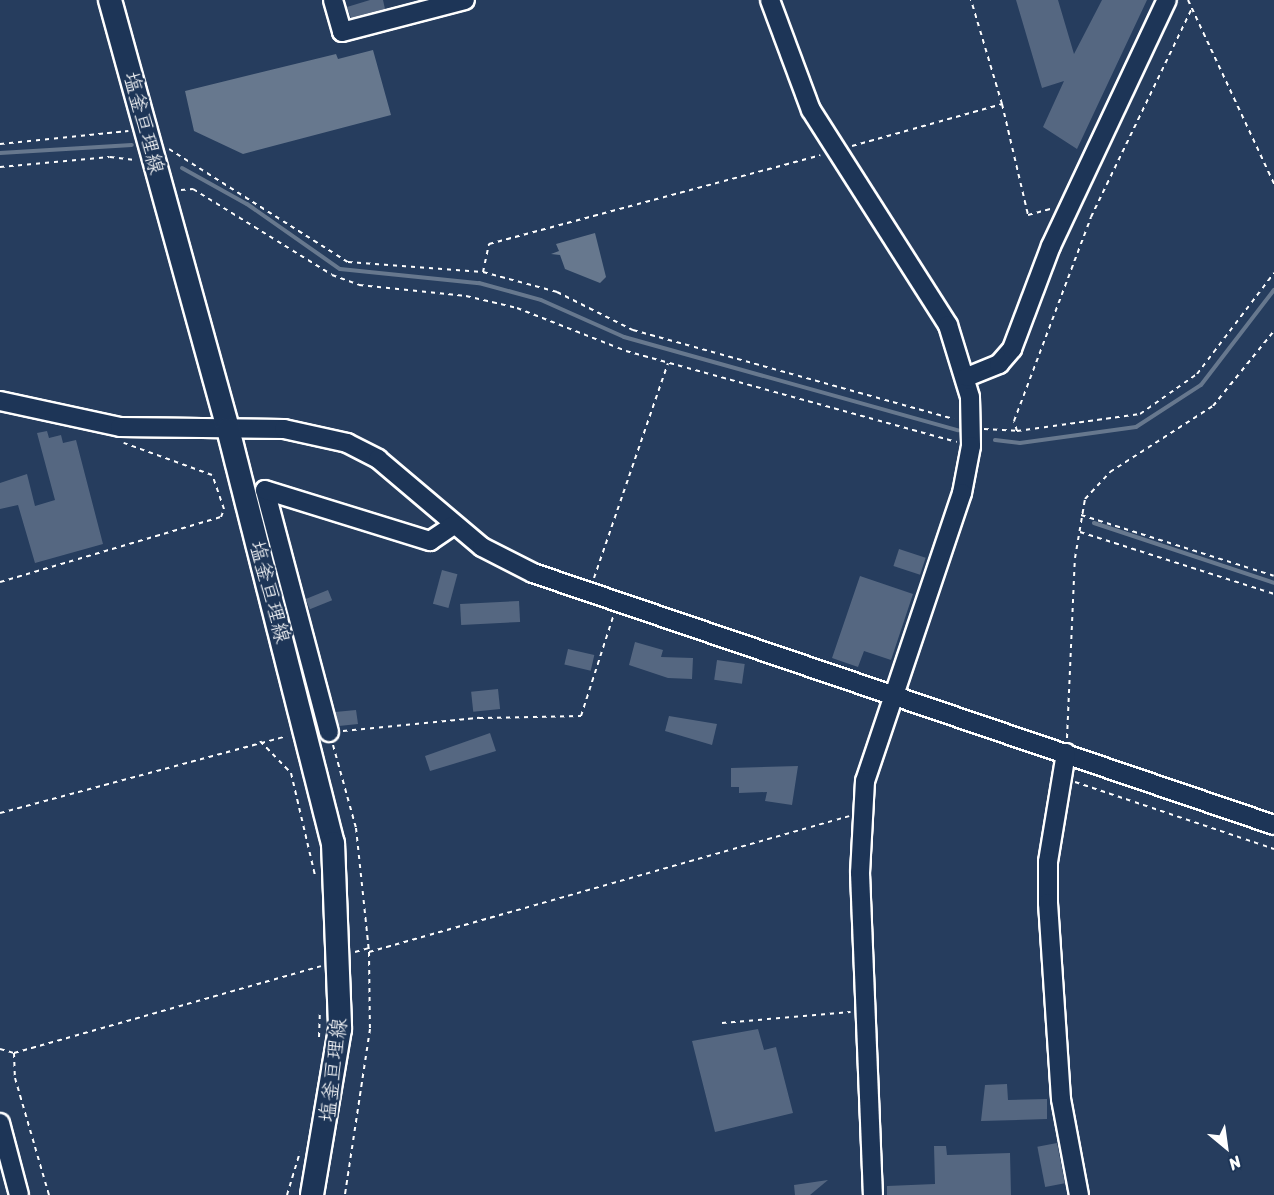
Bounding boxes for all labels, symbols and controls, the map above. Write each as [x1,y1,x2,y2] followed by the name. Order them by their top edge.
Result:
[118,69,170,177] street label: 塩釜亘理線
[244,538,296,646] street label: 塩釜亘理線
[314,1016,352,1124] street label: 塩釜亘理線
[1196,1117,1256,1177] north arrow
[1223,1148,1247,1179] text: N

